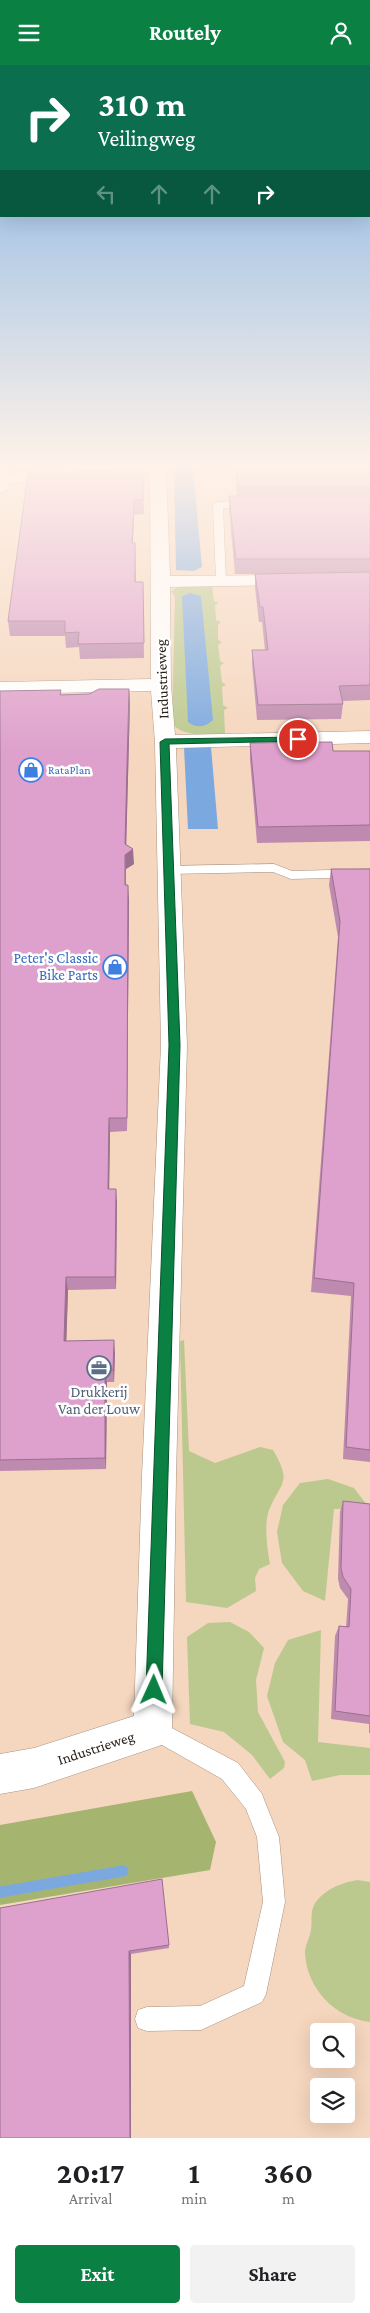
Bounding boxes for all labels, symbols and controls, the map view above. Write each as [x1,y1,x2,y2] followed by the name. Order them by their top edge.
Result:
[15,19,43,47] icon: menu
[327,19,355,47] icon: person
[149,20,221,45] text: Routely
[15,85,80,150] icon: right
[98,85,186,124] text: 310 m
[98,126,195,151] text: Veilingweg
[92,180,120,208] icon: left
[145,180,173,208] icon: ahead
[198,180,226,208] icon: ahead
[251,180,279,208] icon: right
[153,639,172,719] street label: Industrieweg
[277,718,319,760] pin
[284,725,312,753] icon: arrive
[18,757,44,783] shop icon: RataPlan
[48,763,91,777] place label: RataPlan
[14,950,99,983] place label: Peter's Classic Bike Parts
[102,954,128,980] shop icon: Peter's Classic Bike Parts
[86,1355,112,1381] office icon: Drukkerij Van der Louw
[58,1384,141,1417] place label: Drukkerij Van der Louw
[127,1663,179,1715] position arrow
[56,1728,137,1769] street label: Industrieweg
[310,2023,355,2123] map controls
[310,2023,355,2068] button: search
[310,2078,355,2123] button: layers
[57,2156,124,2189] text: 20:17
[189,2156,200,2189] text: 1
[264,2156,313,2189] text: 360
[69,2190,112,2207] text: Arrival
[181,2190,207,2207] text: min
[282,2190,295,2207] text: m
[15,2245,180,2303] button: Exit
[190,2245,355,2303] button: Share

